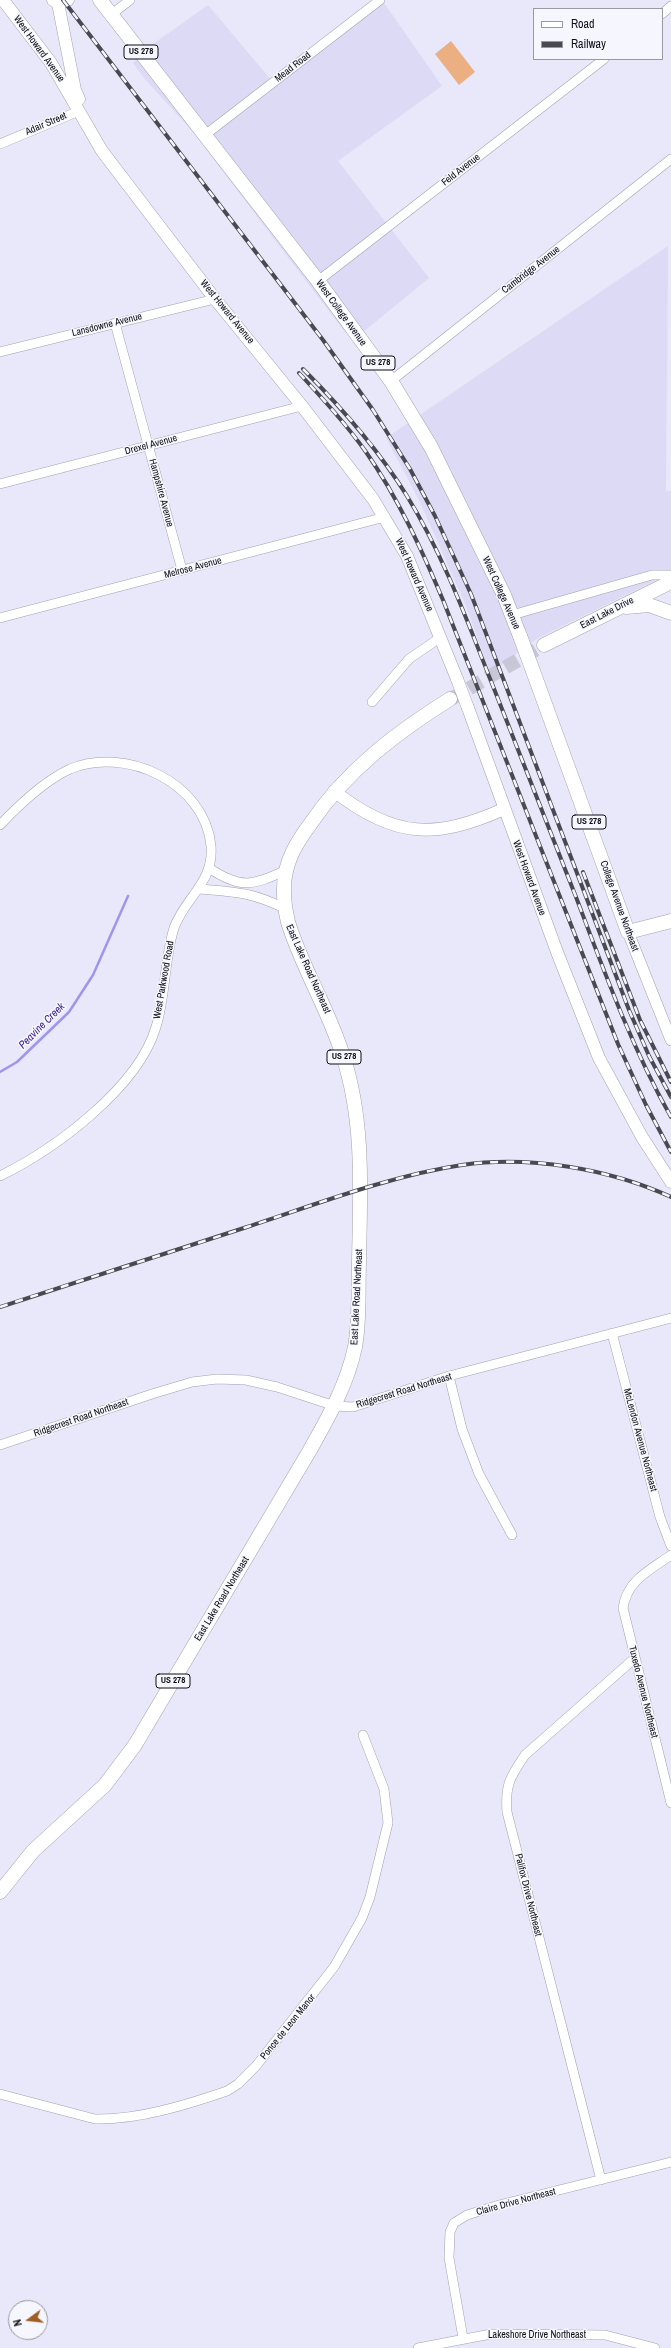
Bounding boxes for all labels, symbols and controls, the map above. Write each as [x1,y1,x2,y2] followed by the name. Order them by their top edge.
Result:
[533,8,663,60] legend
[11,14,67,84] street label: West Howard Avenue
[571,16,595,32] text: Road
[571,36,606,52] text: Railway
[124,45,158,59] road number: US 278
[273,49,313,85] street label: Mead Road
[24,110,68,138] street label: Adair Street
[439,151,483,189] street label: Feld Avenue
[500,244,562,296] street label: Cambridge Avenue
[197,278,257,346] street label: West Howard Avenue
[313,278,369,348] street label: West College Avenue
[71,310,143,340] street label: Lansdowne Avenue
[361,356,395,370] road number: US 278
[124,432,178,458] street label: Drexel Avenue
[146,458,176,528] street label: Hampshire Avenue
[392,536,436,614] street label: West Howard Avenue
[163,555,223,581] street label: Melrose Avenue
[480,555,522,631] street label: West College Avenue
[578,594,636,632] street label: East Lake Drive
[572,815,606,829] road number: US 278
[510,839,548,917] street label: West Howard Avenue
[597,859,641,953] street label: College Avenue Northeast
[283,923,333,1015] street label: East Lake Road Northeast
[151,940,177,1020] street label: West Parkwood Road
[16,1000,68,1052] water label: Peavine Creek
[327,1050,361,1064] road number: US 278
[348,1249,366,1345] street label: East Lake Road Northeast
[355,1371,453,1411] street label: Ridgecrest Road Northeast
[620,1387,660,1493] street label: McLendon Avenue Northeast
[32,1396,130,1440] street label: Ridgecrest Road Northeast
[192,1555,252,1643] street label: East Lake Road Northeast
[626,1645,660,1739] street label: Tuxedo Avenue Northeast
[156,1674,190,1688] road number: US 278
[512,1852,544,1938] street label: Palifox Drive Northeast
[258,1992,318,2062] street label: Ponce de Leon Manor
[475,2186,557,2218] street label: Claire Drive Northeast
[8,2300,48,2340] north arrow
[10,2318,25,2328] text: N
[488,2329,586,2341] street label: Lakeshore Drive Northeast

